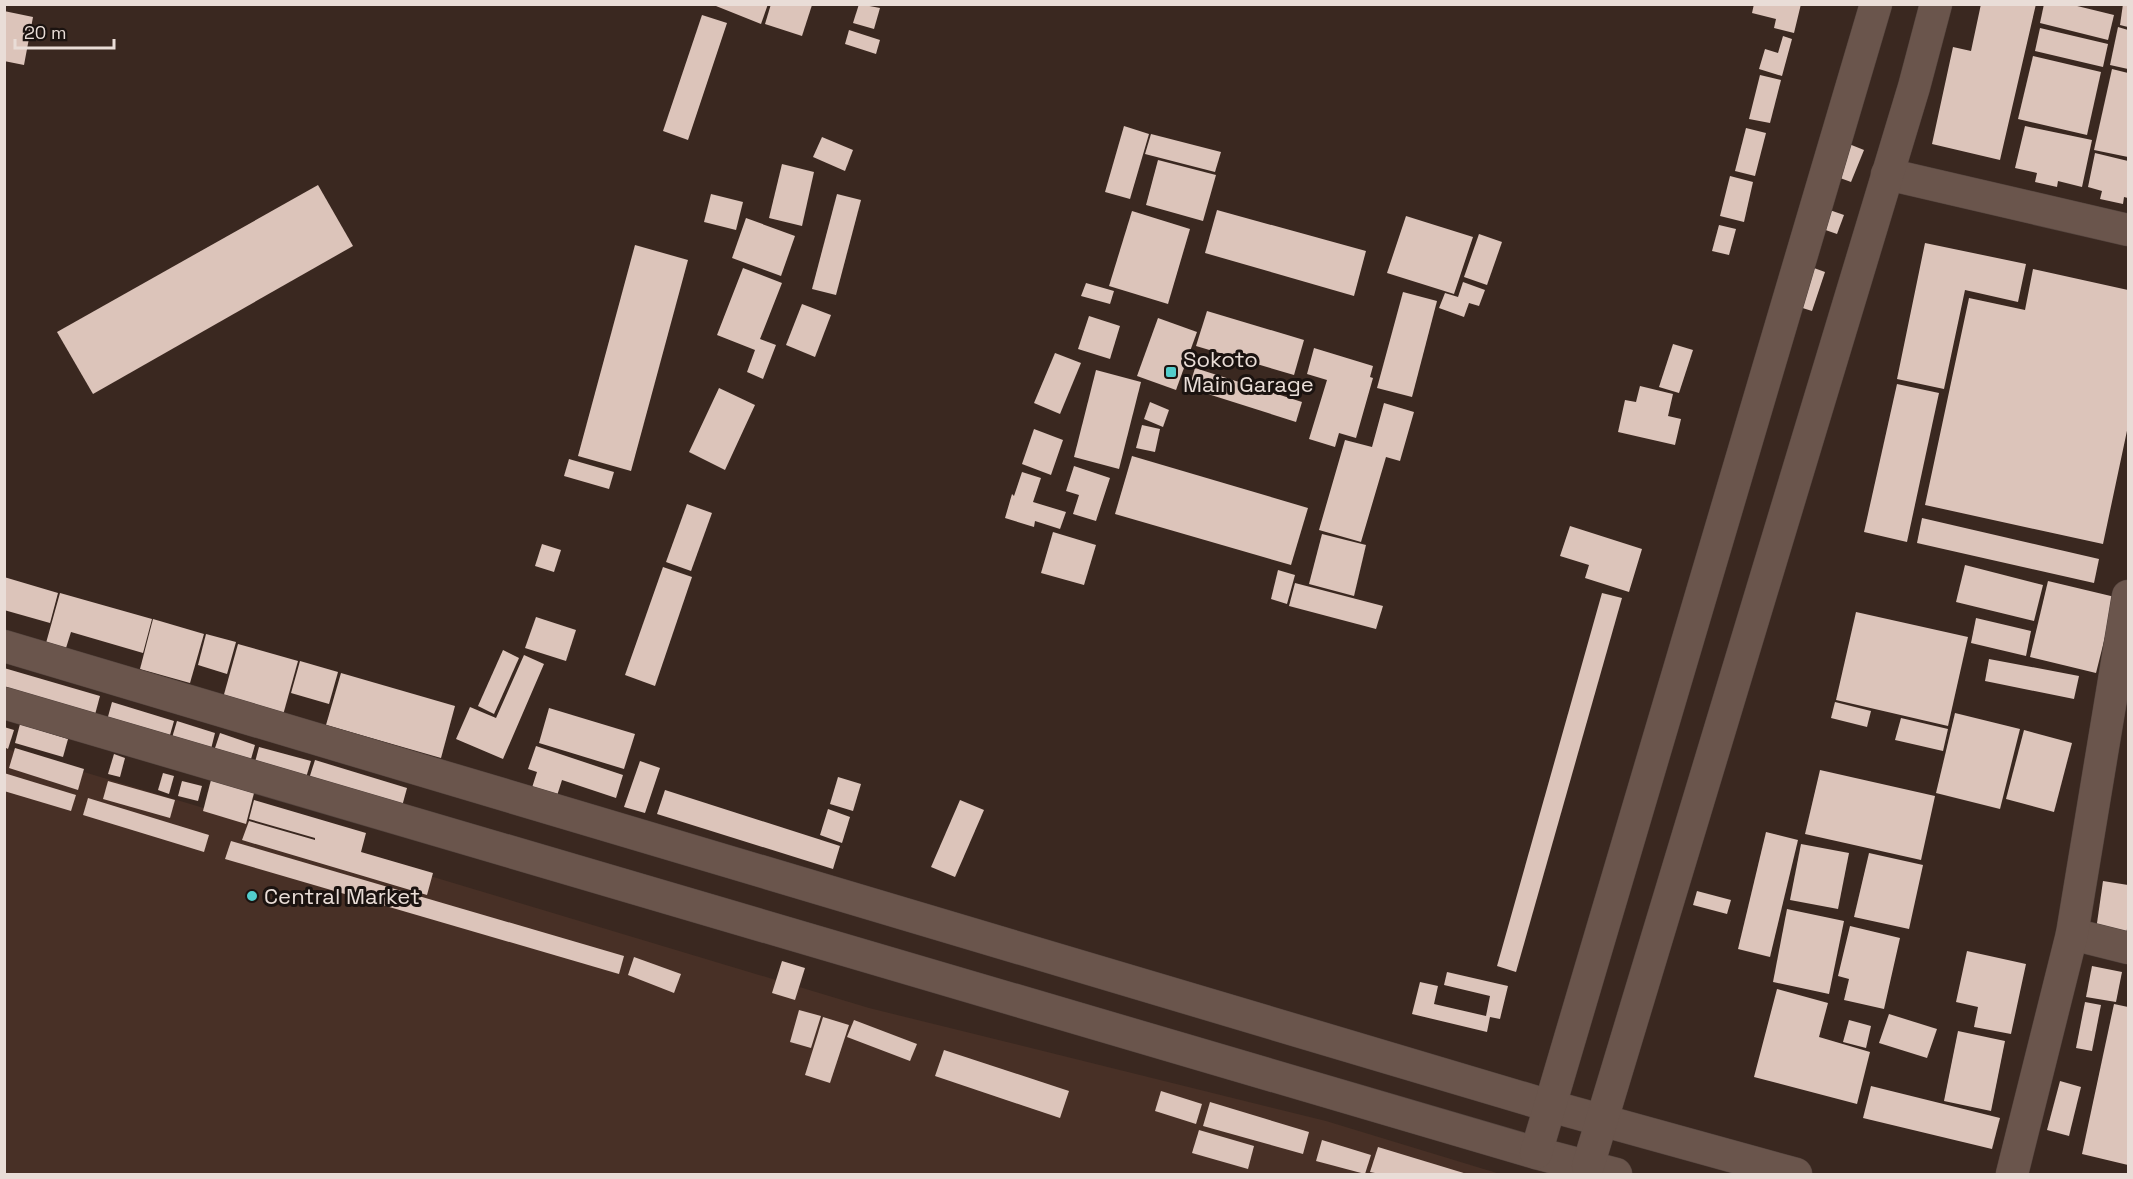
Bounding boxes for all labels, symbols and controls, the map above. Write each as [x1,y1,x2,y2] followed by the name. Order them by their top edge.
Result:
[15,12,114,50] scale bar
[24,21,67,44] text: 20 m
[1183,345,1314,398] place label: Sokoto Main Garage
[1164,365,1178,379] marker: Sokoto Main Garage
[264,882,420,910] place label: Central Market
[245,889,259,903] marker: Central Market

